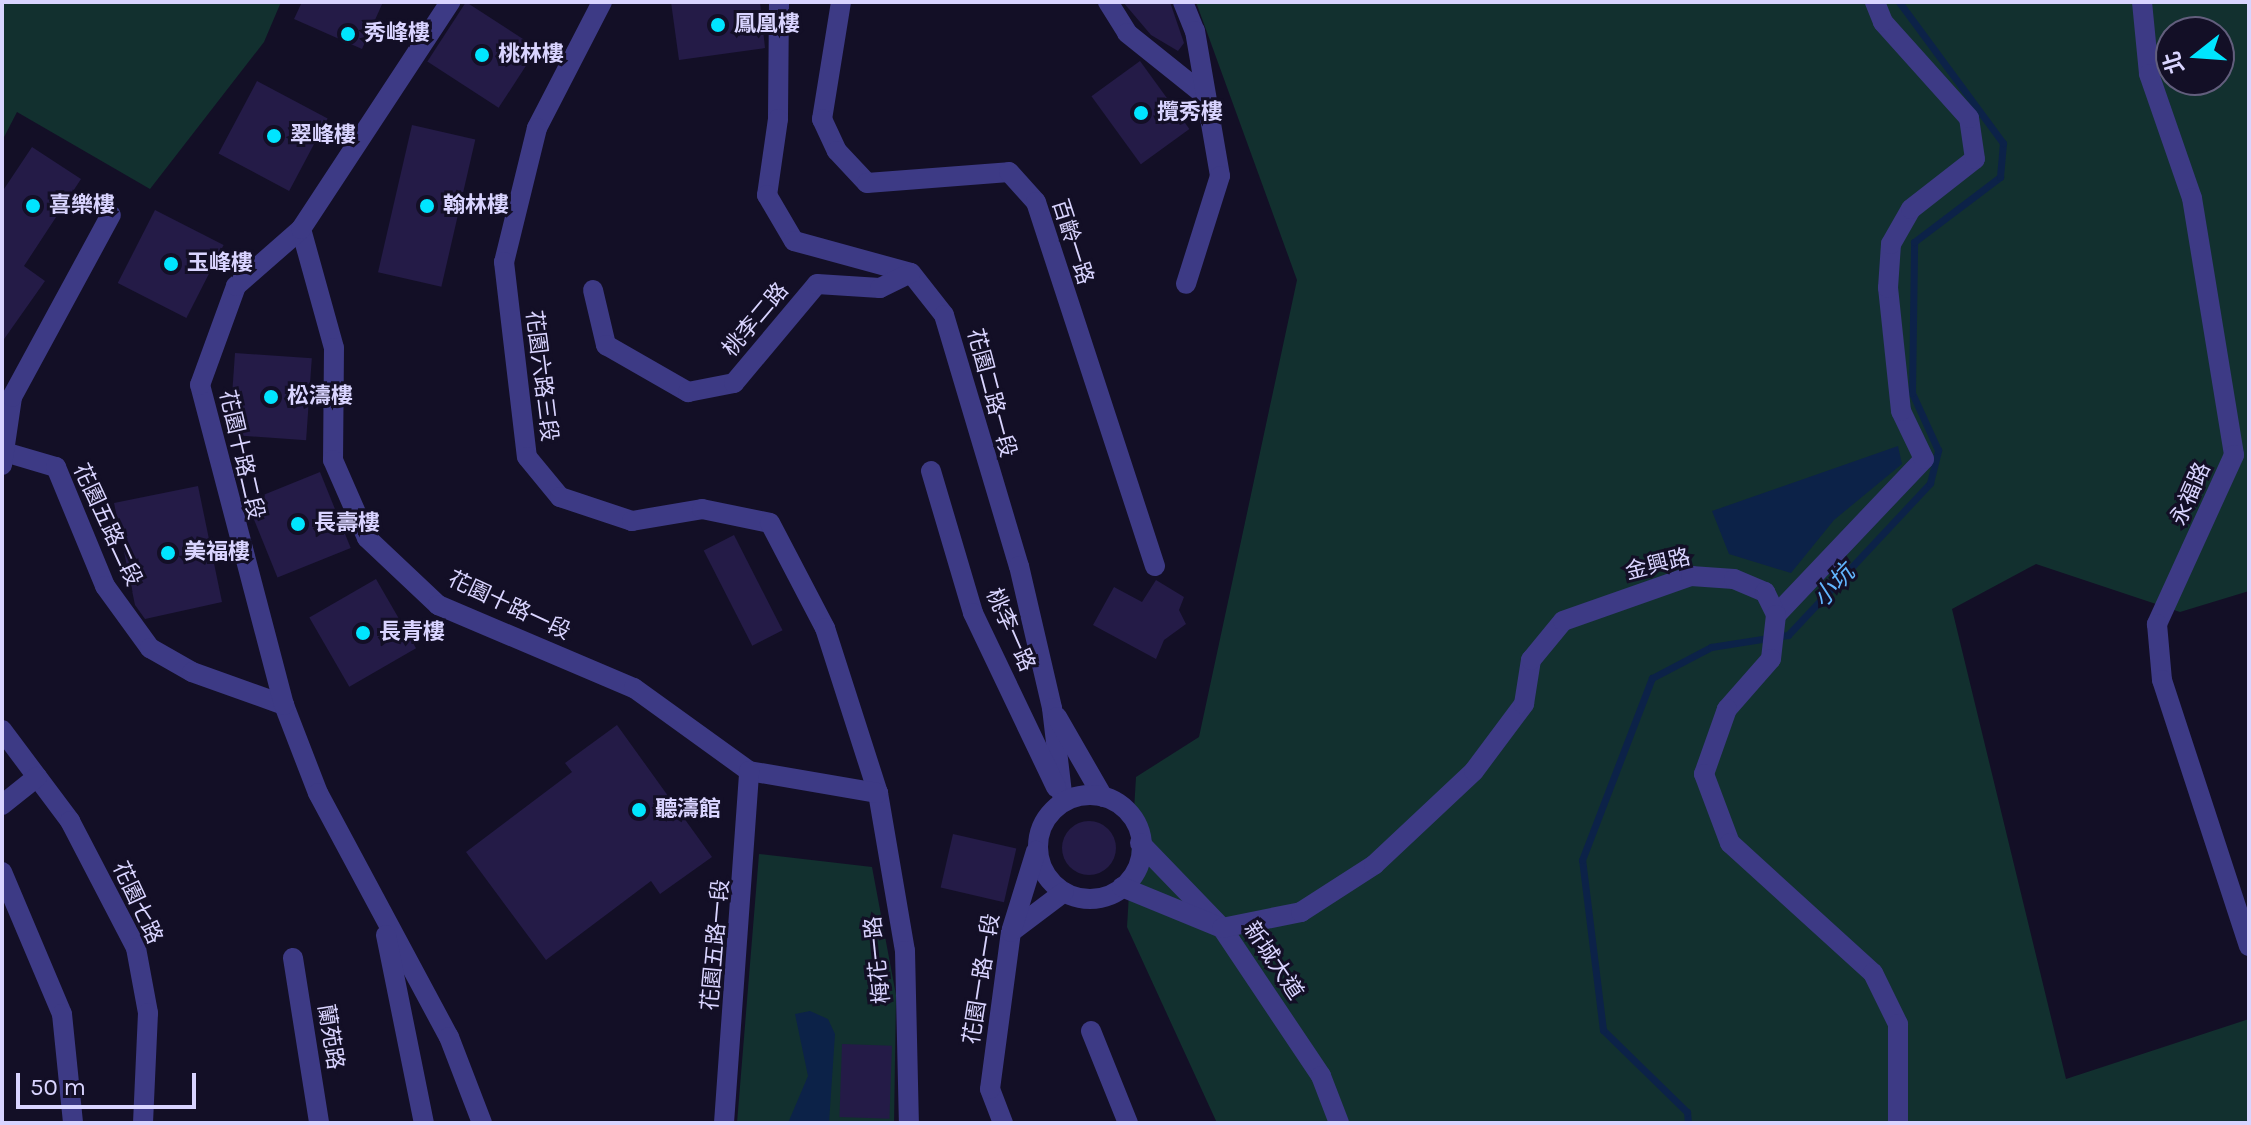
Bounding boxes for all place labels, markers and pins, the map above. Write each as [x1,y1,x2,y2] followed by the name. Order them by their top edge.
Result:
[734,12,800,38] place label: 鳳凰樓
[709,16,727,34] marker: 鳳凰樓
[364,21,430,47] place label: 秀峰樓
[339,25,357,43] marker: 秀峰樓
[498,42,564,68] place label: 桃林樓
[473,46,491,64] marker: 桃林樓
[1157,100,1223,126] place label: 攬秀樓
[1132,104,1150,122] marker: 攬秀樓
[290,123,356,149] place label: 翠峰樓
[265,127,283,145] marker: 翠峰樓
[49,193,115,219] place label: 喜樂樓
[443,193,509,219] place label: 翰林樓
[24,197,42,215] marker: 喜樂樓
[418,197,436,215] marker: 翰林樓
[187,251,253,277] place label: 玉峰樓
[162,255,180,273] marker: 玉峰樓
[287,384,353,410] place label: 松濤樓
[262,388,280,406] marker: 松濤樓
[314,511,380,537] place label: 長壽樓
[289,515,307,533] marker: 長壽樓
[184,540,250,566] place label: 美福樓
[159,544,177,562] marker: 美福樓
[379,620,445,646] place label: 長青樓
[354,624,372,642] marker: 長青樓
[655,797,721,823] place label: 聽濤館
[630,801,648,819] marker: 聽濤館

